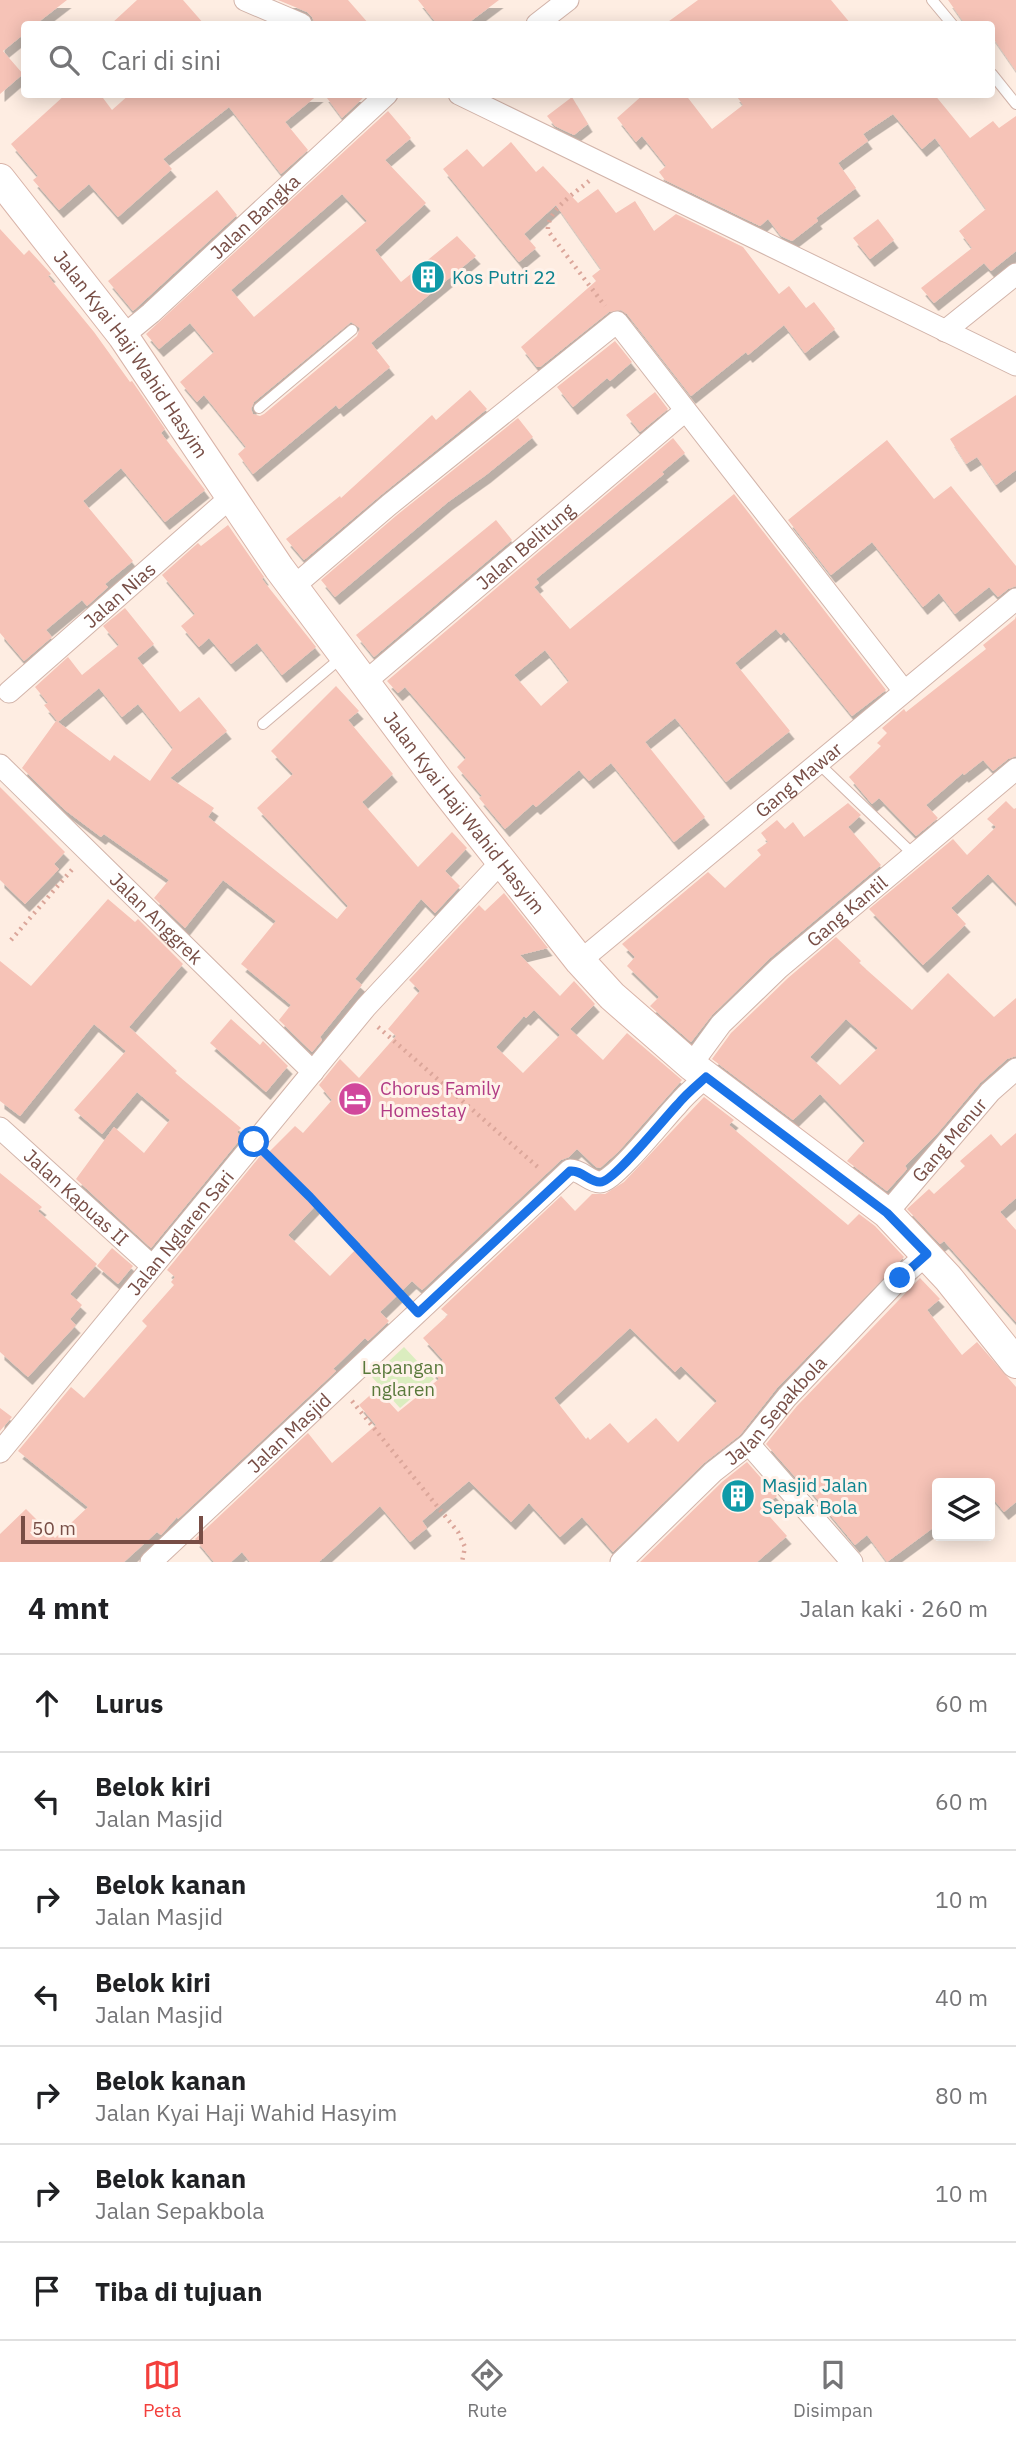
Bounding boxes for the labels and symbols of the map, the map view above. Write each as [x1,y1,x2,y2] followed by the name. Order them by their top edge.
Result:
[205,169,305,264] street label: Jalan Bangka
[49,246,214,463] street label: Jalan Kyai Haji Wahid Hasyim
[409,258,447,296] building icon: Kos Putri 22
[452,265,556,289] place label: Kos Putri 22
[471,498,579,595] street label: Jalan Belitung
[78,557,160,633] street label: Jalan Nias
[378,707,550,919] street label: Jalan Kyai Haji Wahid Hasyim
[750,737,847,823] street label: Gang Mawar
[105,867,208,969] street label: Jalan Anggrek
[802,870,892,952] street label: Gang Kantil
[380,1076,501,1122] place label: Chorus Family Homestay
[336,1080,374,1118] hotel icon: Chorus Family Homestay
[907,1093,992,1187] street label: Gang Menur
[238,1126,269,1157] route start
[19,1144,134,1251] street label: Jalan Kapuas II
[122,1165,239,1300] street label: Jalan Nglaren Sari
[884,1262,915,1293] route end
[720,1351,832,1470] street label: Jalan Sepakbola
[362,1355,444,1401] park label: Lapangan nglaren
[242,1388,336,1478] street label: Jalan Masjid
[762,1473,868,1519] place label: Masjid Jalan Sepak Bola
[719,1477,757,1515] building icon: Masjid Jalan Sepak Bola
[21,1513,203,1545] scale bar

